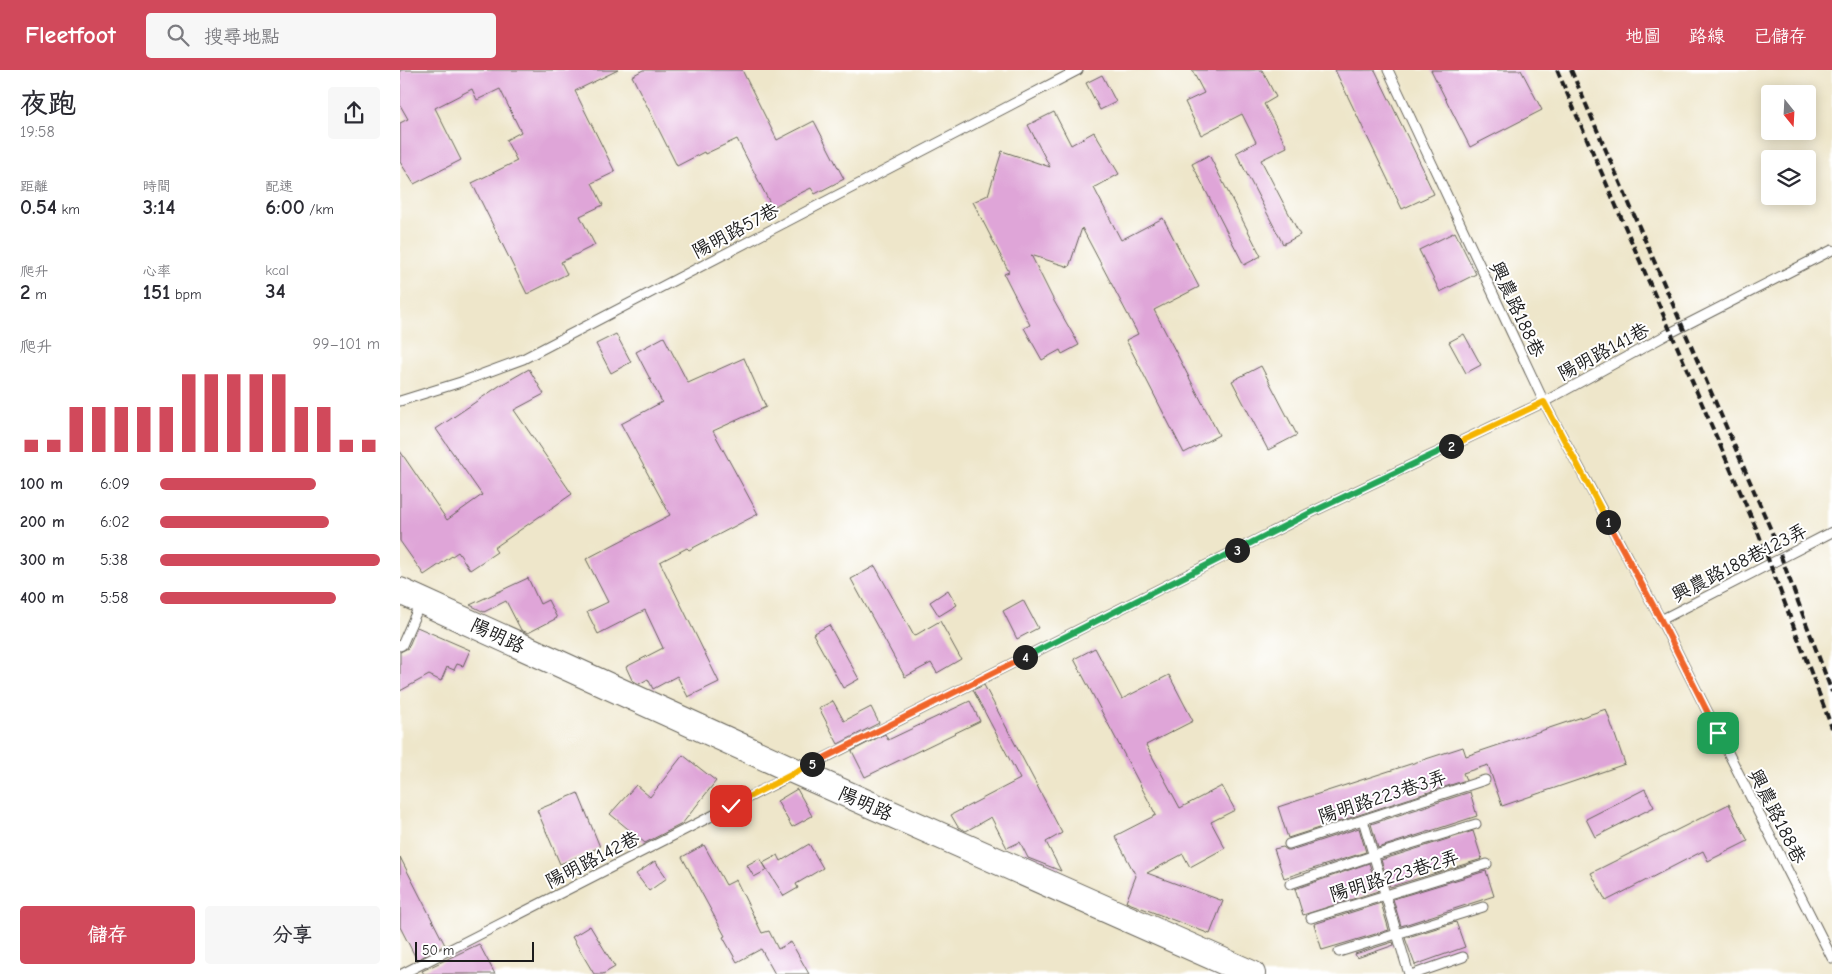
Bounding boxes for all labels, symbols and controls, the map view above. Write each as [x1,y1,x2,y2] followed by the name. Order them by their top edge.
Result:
[146,13,496,58] search box
[25,21,116,49] text: Fleetfoot
[164,21,192,49] icon: search
[204,26,280,48] text: 搜尋地點
[1625,26,1661,47] text: 地圖
[1689,26,1725,47] text: 路線
[1753,26,1807,47] text: 已儲存
[1761,85,1816,140] north arrow
[1761,85,1816,205] map controls
[328,87,380,139] button: share
[20,88,76,120] text: 夜跑
[20,123,55,141] text: 19:58
[1761,150,1816,205] button: layers
[20,178,48,195] text: 距離
[143,178,171,195] text: 時間
[265,178,293,195] text: 配速
[20,195,57,219] text: 0.54
[143,195,175,219] text: 3:14
[265,195,305,219] text: 6:00
[688,199,783,263] street label: 陽明路57巷
[57,201,80,218] text: km
[305,201,334,218] text: /km
[1485,258,1549,361] street label: 興農路188巷
[265,262,289,279] text: kcal
[20,263,48,280] text: 爬升
[143,263,171,280] text: 心率
[265,279,286,303] text: 34
[20,280,30,304] text: 2
[143,280,170,304] text: 151
[30,286,47,303] text: m
[170,286,202,303] text: bpm
[1554,319,1653,385] street label: 陽明路141巷
[312,335,380,353] text: 99–101 m
[20,338,52,356] text: 爬升
[1438,434,1464,458] pin: 2
[1448,438,1455,455] text: 2
[20,475,63,493] text: 100 m
[100,475,130,493] text: 6:09
[1596,510,1620,534] pin: 1
[20,513,65,531] text: 200 m
[100,513,130,531] text: 6:02
[1606,514,1611,531] text: 1
[1668,519,1811,607] street label: 興農路188巷123弄
[1224,538,1250,562] pin: 3
[1234,542,1241,559] text: 3
[20,551,65,569] text: 300 m
[100,551,128,569] text: 5:38
[20,589,64,607] text: 400 m
[100,589,128,607] text: 5:58
[467,614,528,658] street label: 陽明路
[1012,644,1038,670] pin: 4
[1022,649,1029,666] text: 4
[1697,712,1739,754] pin
[1704,719,1732,747] icon: arrive
[800,752,824,776] pin: 5
[809,756,816,773] text: 5
[1315,766,1449,828] street label: 陽明路223巷3弄
[1744,766,1810,867] street label: 興農路188巷
[835,782,896,826] street label: 陽明路
[710,785,752,827] pin
[717,792,745,820] icon: check
[542,827,643,893] street label: 陽明路142巷
[1327,846,1462,906] street label: 陽明路223巷2弄
[20,906,195,964] button: 儲存
[205,906,380,964] button: 分享
[415,939,534,962] scale bar
[422,942,454,959] text: 50 m

